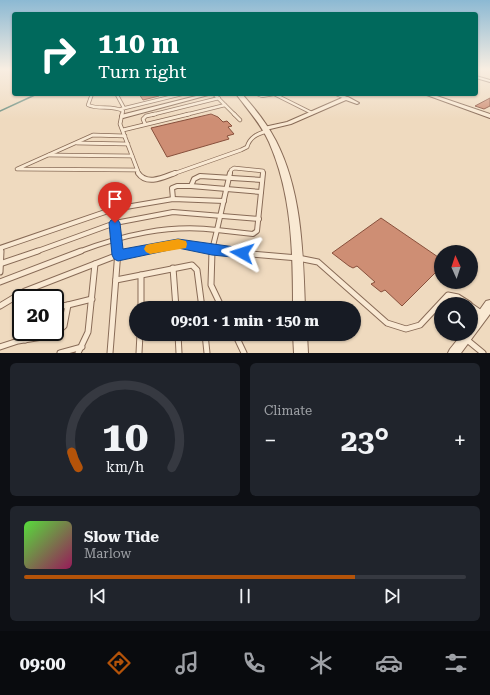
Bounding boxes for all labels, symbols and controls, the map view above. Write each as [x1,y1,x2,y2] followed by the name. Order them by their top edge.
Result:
[98,27,179,60] text: 110 m
[32,28,84,80] icon: right
[98,61,186,82] text: Turn right
[98,182,132,223] pin
[104,188,126,210] icon: arrive
[221,232,263,274] position arrow
[434,245,478,289] north arrow
[434,245,478,341] map controls
[12,289,64,341] speed limit sign: 20
[434,297,478,341] button: search
[171,312,319,330] text: 09:01 · 1 min · 150 m
[264,403,312,418] text: Climate
[102,411,148,460] text: 10
[341,423,389,458] text: 23°
[264,428,276,453] text: −
[454,428,466,453] text: +
[106,458,144,474] text: km/h
[84,528,159,546] text: Slow Tide
[84,546,131,561] text: Marlow
[87,585,109,607] icon: previous
[234,585,256,607] icon: pause
[381,585,403,607] icon: next
[105,649,133,677] icon: directions
[173,649,201,677] icon: music
[240,649,268,677] icon: phone
[307,649,335,677] icon: climate
[375,649,403,677] icon: car
[442,649,470,677] icon: filters
[20,653,66,674] text: 09:00

